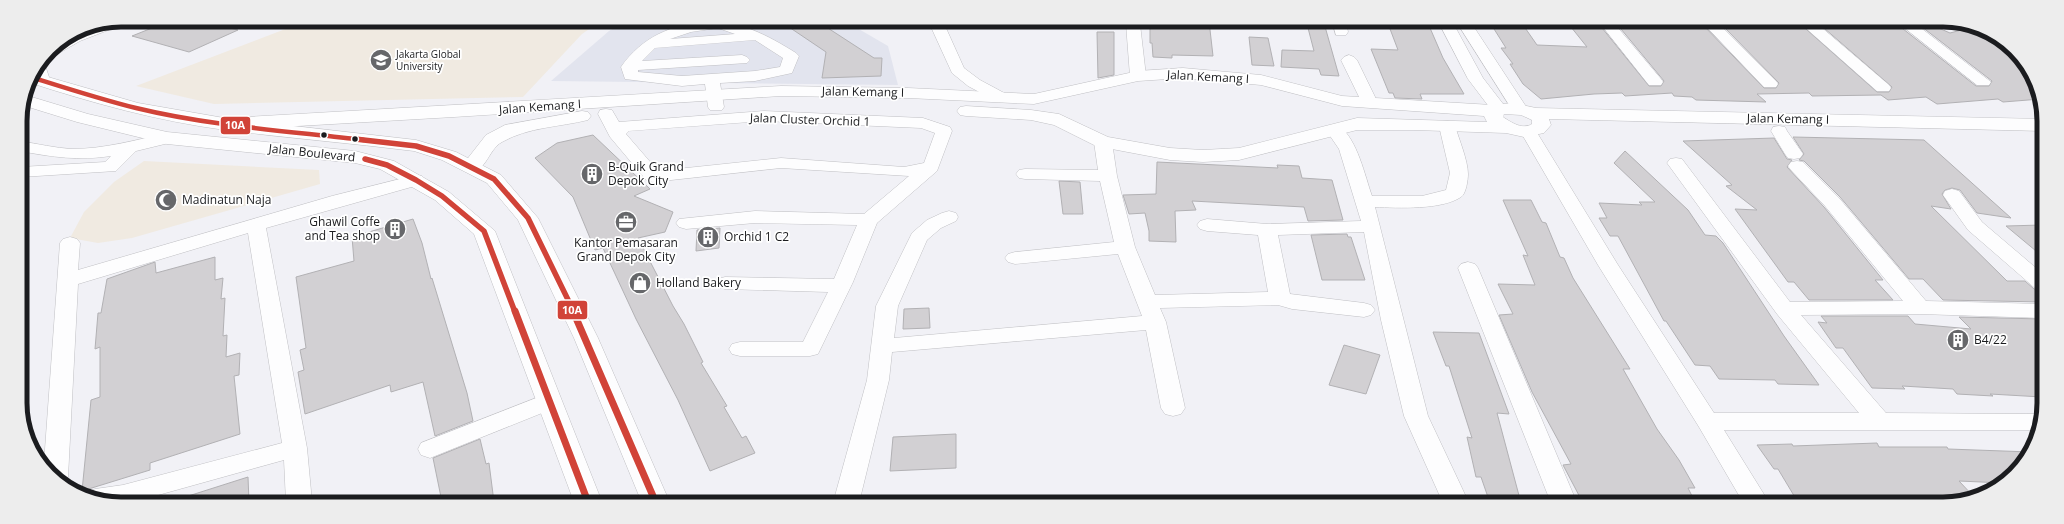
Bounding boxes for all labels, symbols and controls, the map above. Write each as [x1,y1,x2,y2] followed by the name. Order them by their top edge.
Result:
[368,47,394,73] school or university icon: Jakarta Global University
[395,47,461,73] place label: Jakarta Global University
[1165,66,1250,87] street label: Jalan Kemang I
[821,82,904,101] street label: Jalan Kemang I
[497,95,582,118] street label: Jalan Kemang I
[749,109,871,130] street label: Jalan Cluster Orchid 1
[1746,109,1829,128] street label: Jalan Kemang I
[220,116,251,135] line badge: 10A
[225,117,245,132] text: 10A
[319,130,329,140] unlabelled marker
[350,134,360,144] unlabelled marker
[267,139,356,166] street label: Jalan Boulevard
[608,158,684,189] place label: B-Quik Grand Depok City
[579,161,605,187] building icon: B-Quik Grand Depok City
[153,187,179,213] mosque icon: Madinatun Naja
[182,191,271,208] place label: Madinatun Naja
[613,209,639,235] office icon: Kantor Pemasaran Grand Depok City
[305,213,380,244] place label: Ghawil Coffe and Tea shop
[382,216,408,242] building icon: Ghawil Coffe and Tea shop
[695,224,721,250] building icon: Orchid 1 C2
[724,228,789,245] place label: Orchid 1 C2
[574,234,678,265] place label: Kantor Pemasaran Grand Depok City
[627,270,653,296] shop icon: Holland Bakery
[656,274,742,291] place label: Holland Bakery
[557,300,588,320] line badge: 10A
[562,302,582,317] text: 10A
[1945,327,1971,353] building icon: B4/22
[1974,331,2007,348] place label: B4/22

